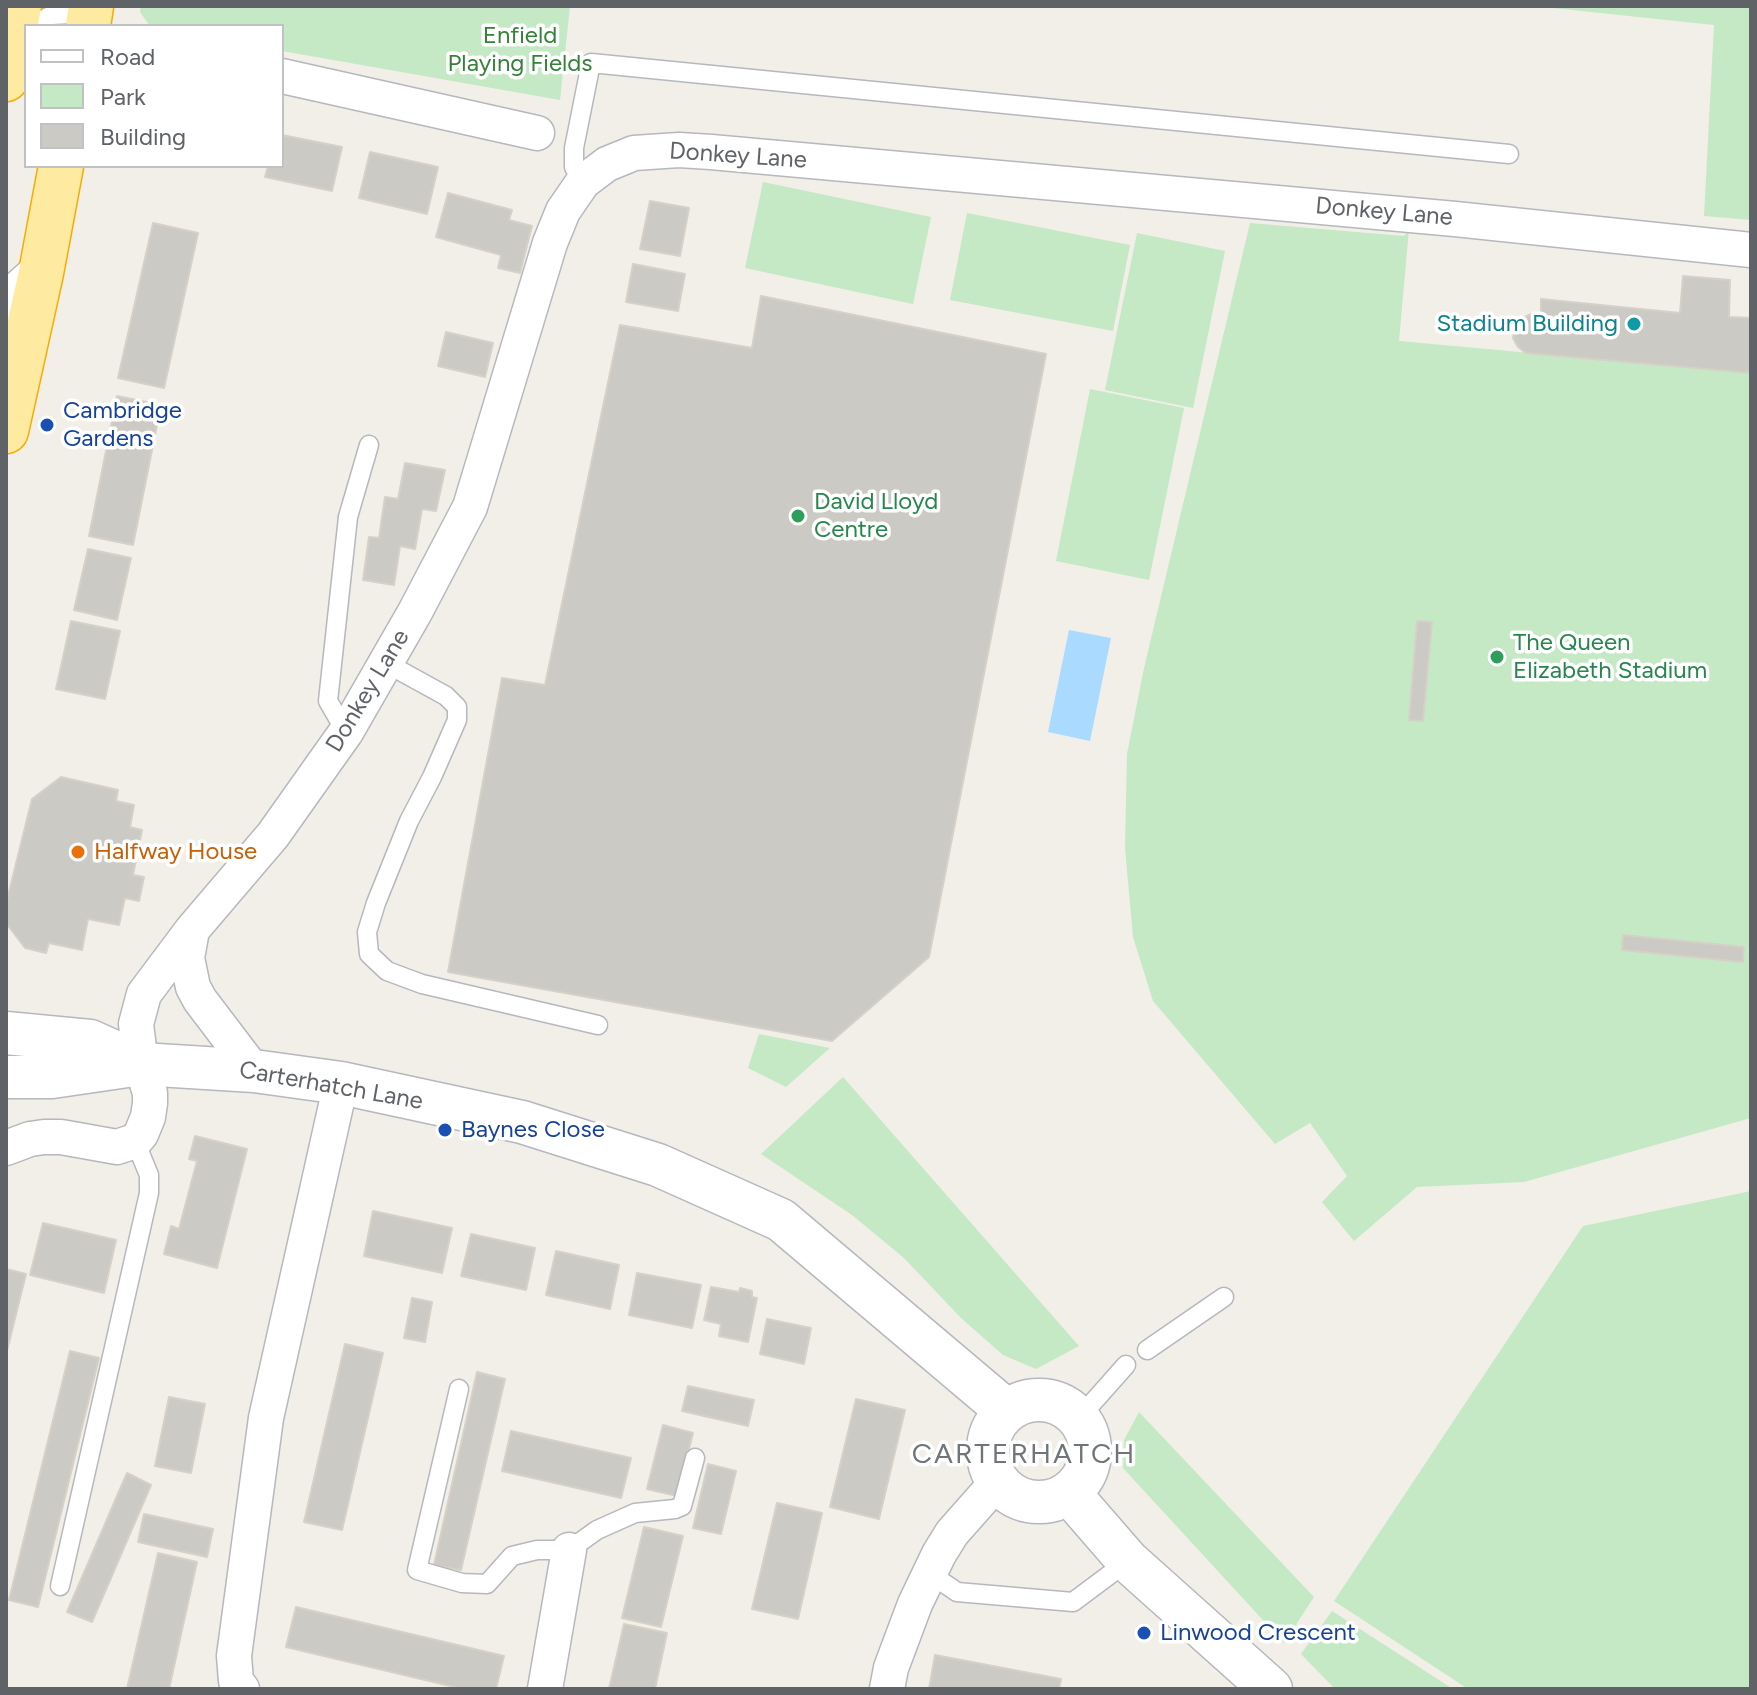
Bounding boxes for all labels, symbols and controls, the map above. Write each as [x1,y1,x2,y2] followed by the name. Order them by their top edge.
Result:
[447,22,593,78] park label: Enfield Playing Fields
[24,24,284,168] legend
[100,42,155,71] text: Road
[100,82,146,111] text: Park
[100,122,186,151] text: Building
[668,137,808,175] street label: Donkey Lane
[1314,192,1454,232] street label: Donkey Lane
[1437,310,1618,338] place label: Stadium Building
[1625,315,1643,333] marker: Stadium Building
[63,397,182,453] place label: Cambridge Gardens
[38,416,56,434] marker: Cambridge Gardens
[814,488,938,544] place label: David Lloyd Centre
[789,507,807,525] marker: David Lloyd Centre
[320,625,416,757] street label: Donkey Lane
[1513,629,1707,685] place label: The Queen Elizabeth Stadium
[1488,648,1506,666] marker: The Queen Elizabeth Stadium
[94,838,257,866] place label: Halfway House
[69,843,87,861] marker: Halfway House
[237,1056,425,1116] street label: Carterhatch Lane
[461,1116,605,1144] place label: Baynes Close
[436,1121,454,1139] marker: Baynes Close
[912,1438,1136,1472] district label: CARTERHATCH
[1160,1619,1356,1647] place label: Linwood Crescent
[1135,1624,1153,1642] marker: Linwood Crescent

